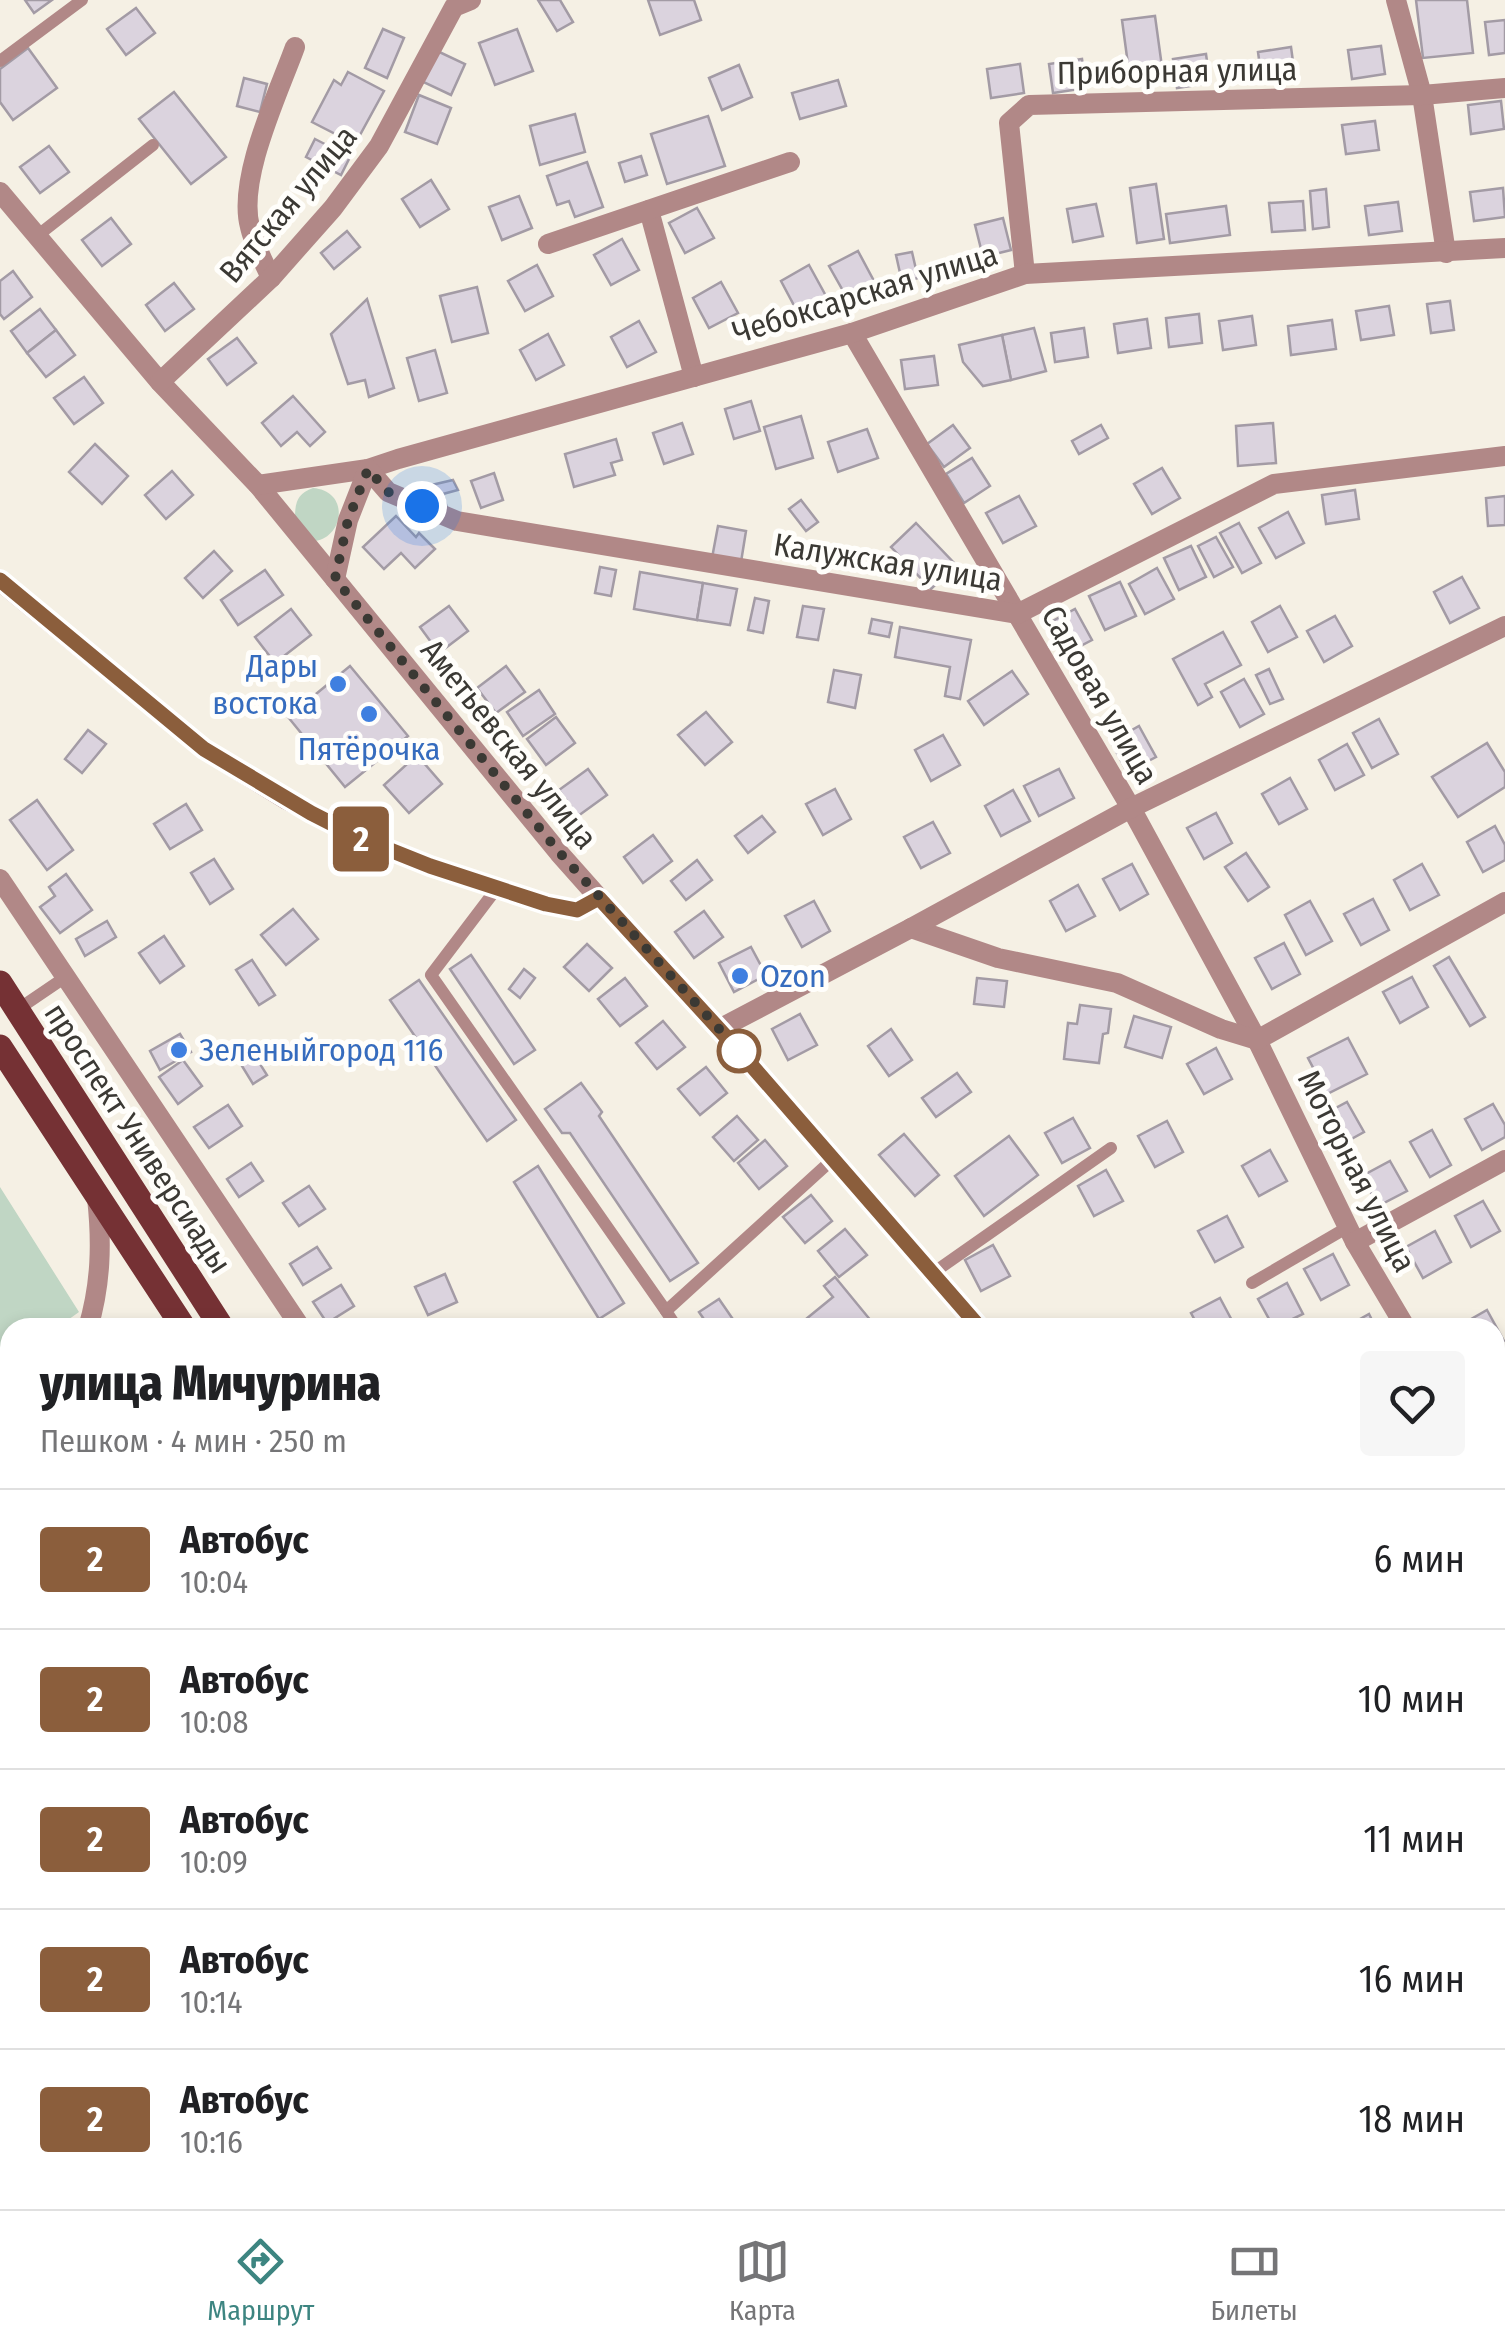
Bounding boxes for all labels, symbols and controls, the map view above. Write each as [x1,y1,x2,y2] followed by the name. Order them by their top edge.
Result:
[1057,50,1297,92] street label: Приборная улица
[211,118,365,290] street label: Вятская улица
[728,235,1002,351] street label: Чебоксарская улица
[397,481,447,531] your location
[771,525,1005,599] street label: Калужская улица
[1034,599,1166,791] street label: Садовая улица
[413,632,605,856] street label: Аметьевская улица
[212,647,318,722] place label: Дары востока
[327,673,349,695] marker: Дары востока
[358,703,380,725] marker: Пятёрочка
[297,730,441,768] place label: Пятёрочка
[328,806,394,872] line badge: 2
[353,818,369,860] text: 2
[760,957,826,995] place label: Ozon
[729,965,751,987] marker: Ozon
[36,996,240,1280] street label: проспект Универсиады
[718,1030,760,1072] unlabelled marker
[199,1031,443,1069] place label: Зеленыйгород 116
[168,1039,190,1061] marker: Зеленыйгород 116
[1290,1064,1424,1278] street label: Моторная улица
[1360,1351,1465,1456] button: heart
[40,1355,381,1413] text: улица Мичурина
[40,1422,347,1460] text: Пешком · 4 мин · 250 m
[180,1517,309,1563] text: Автобус
[1373,1536,1465,1582] text: 6 мин
[87,1538,103,1580] text: 2
[180,1563,248,1601] text: 10:04
[180,1657,309,1703] text: Автобус
[1358,1676,1465,1722] text: 10 мин
[87,1678,103,1720] text: 2
[180,1703,249,1741] text: 10:08
[180,1797,309,1843] text: Автобус
[1363,1816,1465,1862] text: 11 мин
[87,1818,103,1860] text: 2
[180,1843,248,1881] text: 10:09
[180,1937,309,1983] text: Автобус
[1359,1956,1465,2002] text: 16 мин
[87,1958,103,2000] text: 2
[180,1983,243,2021] text: 10:14
[180,2077,309,2123] text: Автобус
[1358,2096,1465,2142] text: 18 мин
[87,2098,103,2140] text: 2
[180,2123,243,2161] text: 10:16
[207,2234,314,2327] tab: Маршрут
[729,2234,796,2327] tab: Карта
[1210,2234,1298,2327] tab: Билеты

